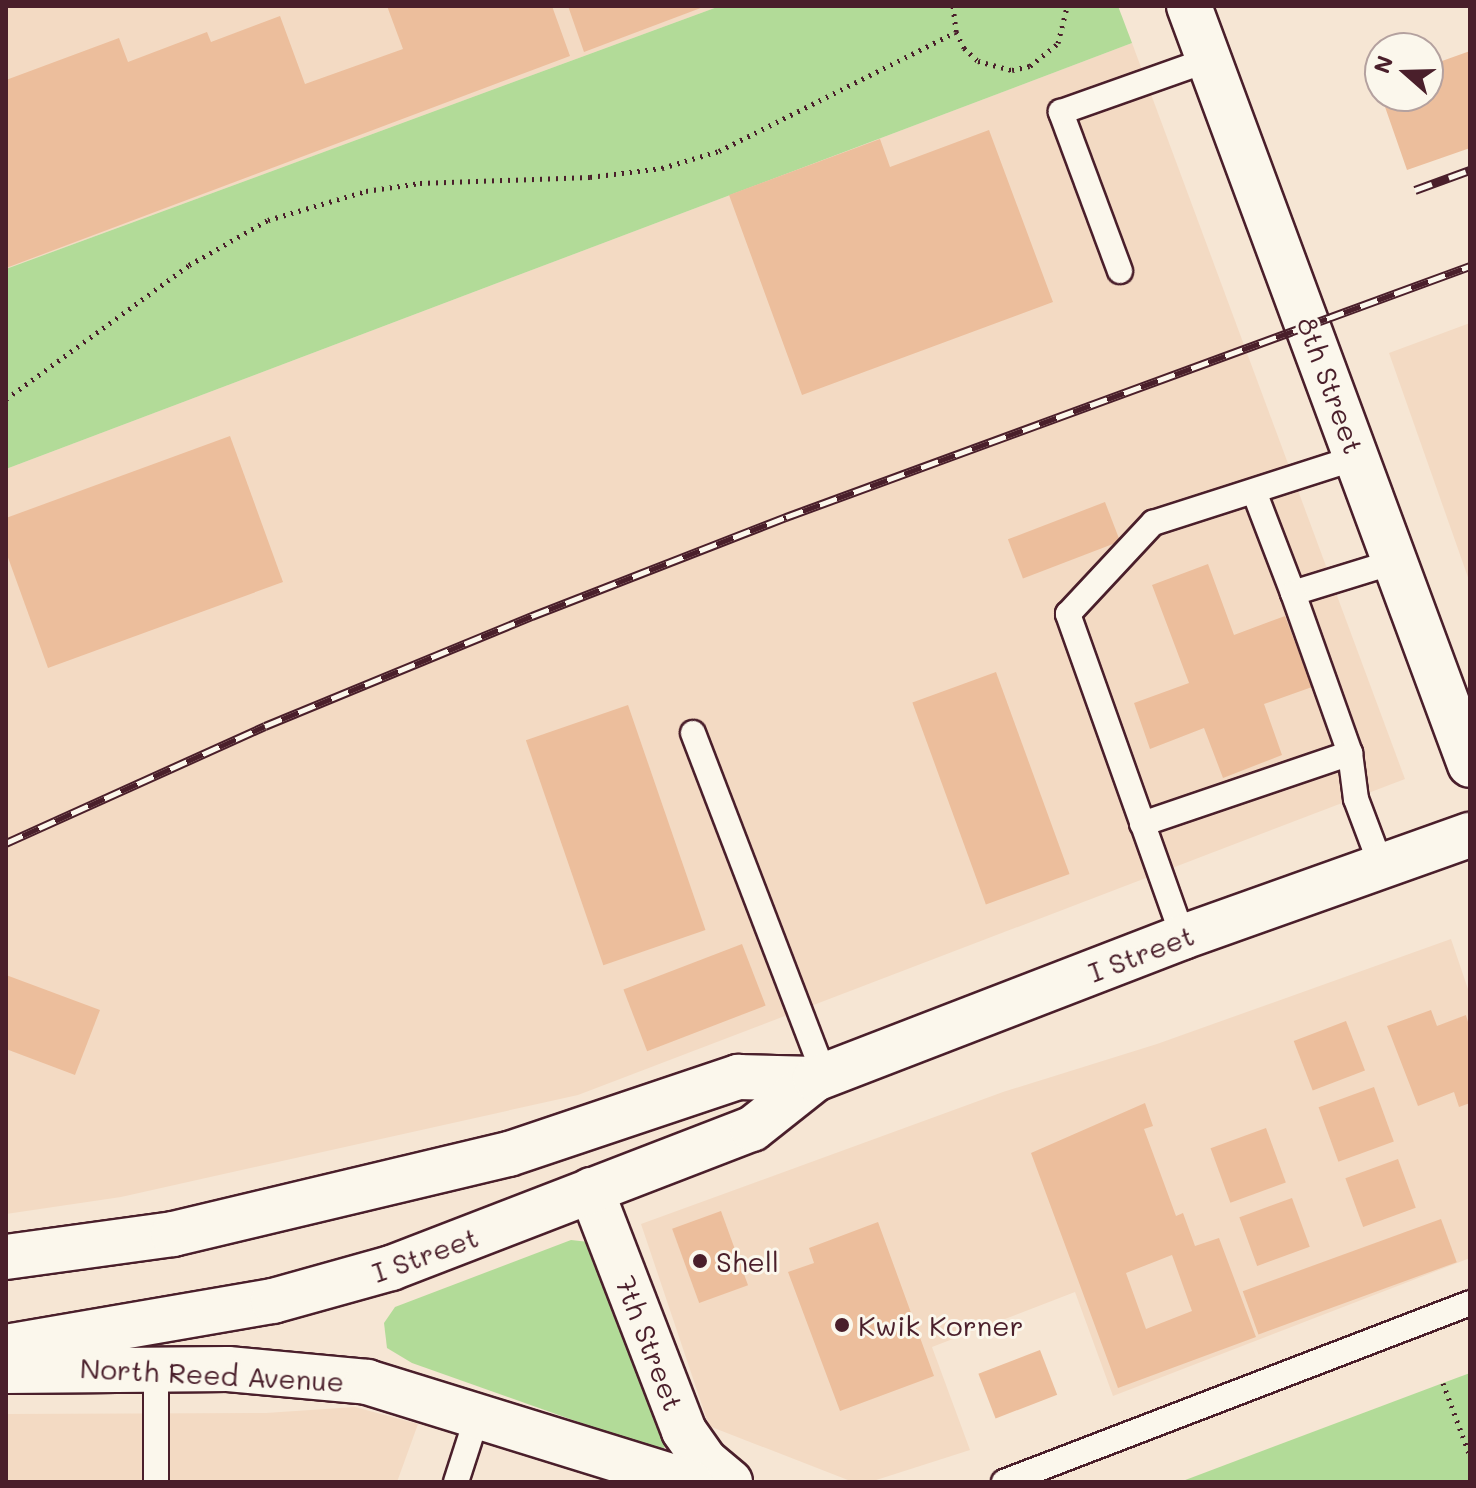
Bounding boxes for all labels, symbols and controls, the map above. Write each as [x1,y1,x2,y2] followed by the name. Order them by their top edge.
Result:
[1364,32,1444,112] north arrow
[1366,52,1399,77] text: N
[1291,312,1371,458] street label: 8th Street
[1083,918,1199,988] street label: I Street
[367,1219,483,1289] street label: I Street
[716,1244,779,1278] place label: Shell
[691,1252,709,1270] marker: Shell
[609,1271,691,1415] street label: 7th Street
[858,1308,1024,1342] place label: Kwik Korner
[833,1316,851,1334] marker: Kwik Korner
[79,1350,345,1398] street label: North Reed Avenue

